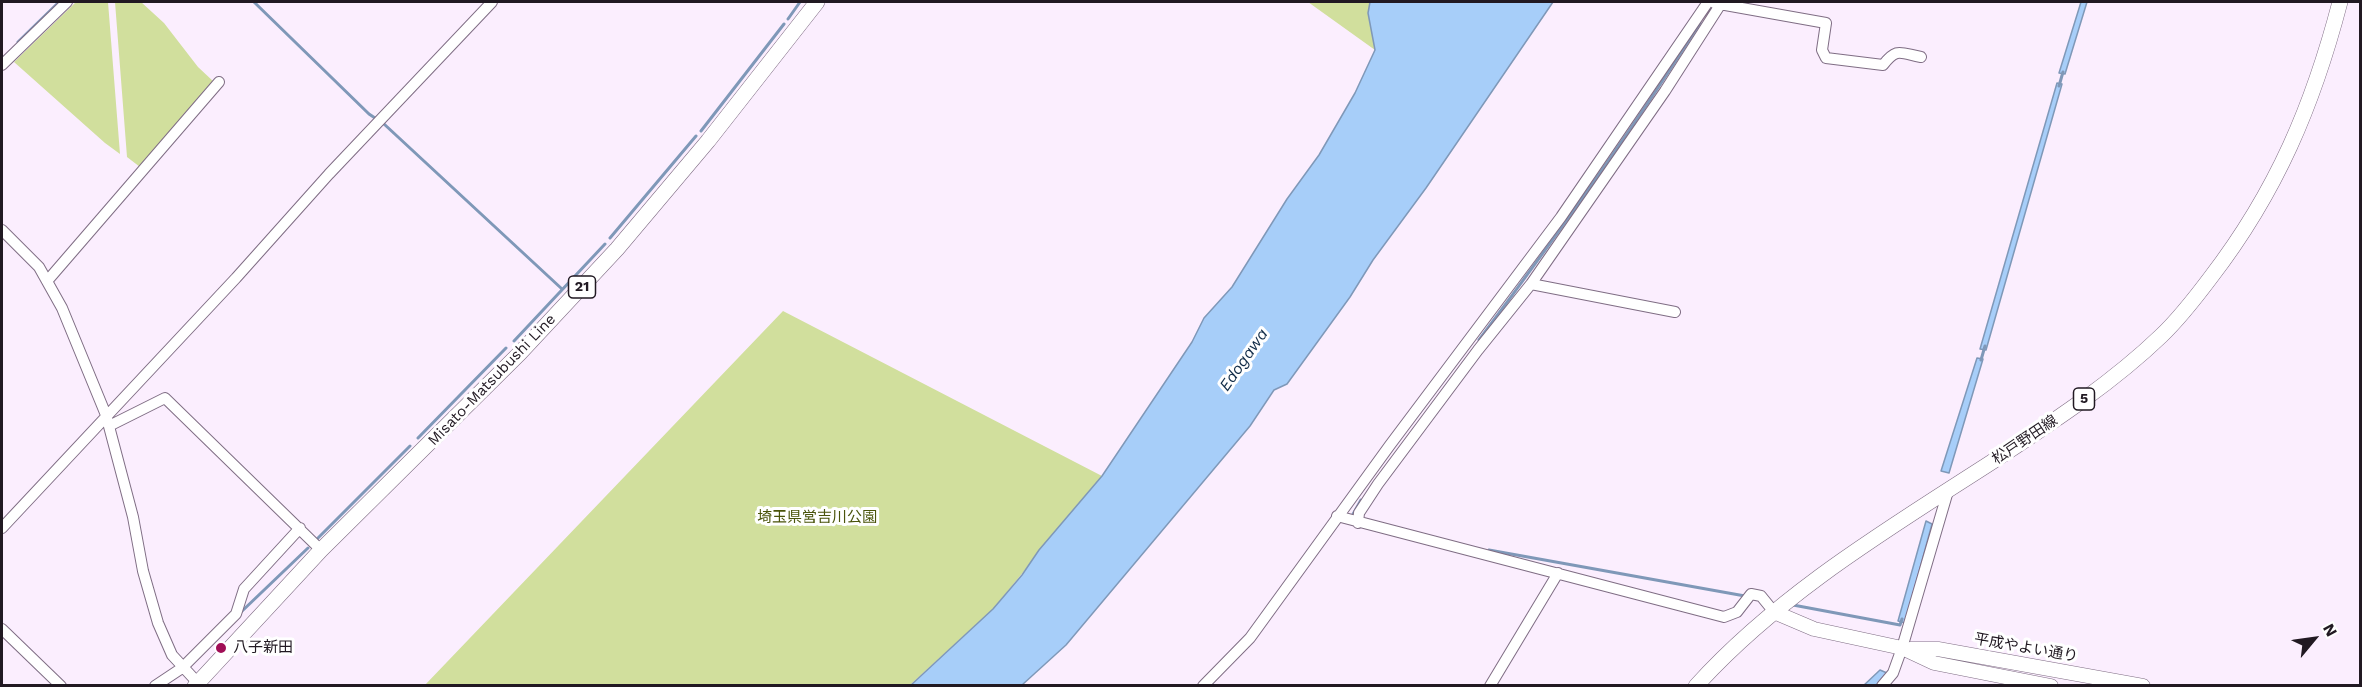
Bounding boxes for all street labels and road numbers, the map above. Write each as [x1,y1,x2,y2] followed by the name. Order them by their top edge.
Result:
[568,276,596,298] road number: 21
[424,310,560,450] street label: Misato-Matsubushi Line
[2074,388,2094,410] road number: 5
[1989,412,2061,468] street label: 松戸野田線
[1973,630,2079,666] street label: 平成やよい通り

